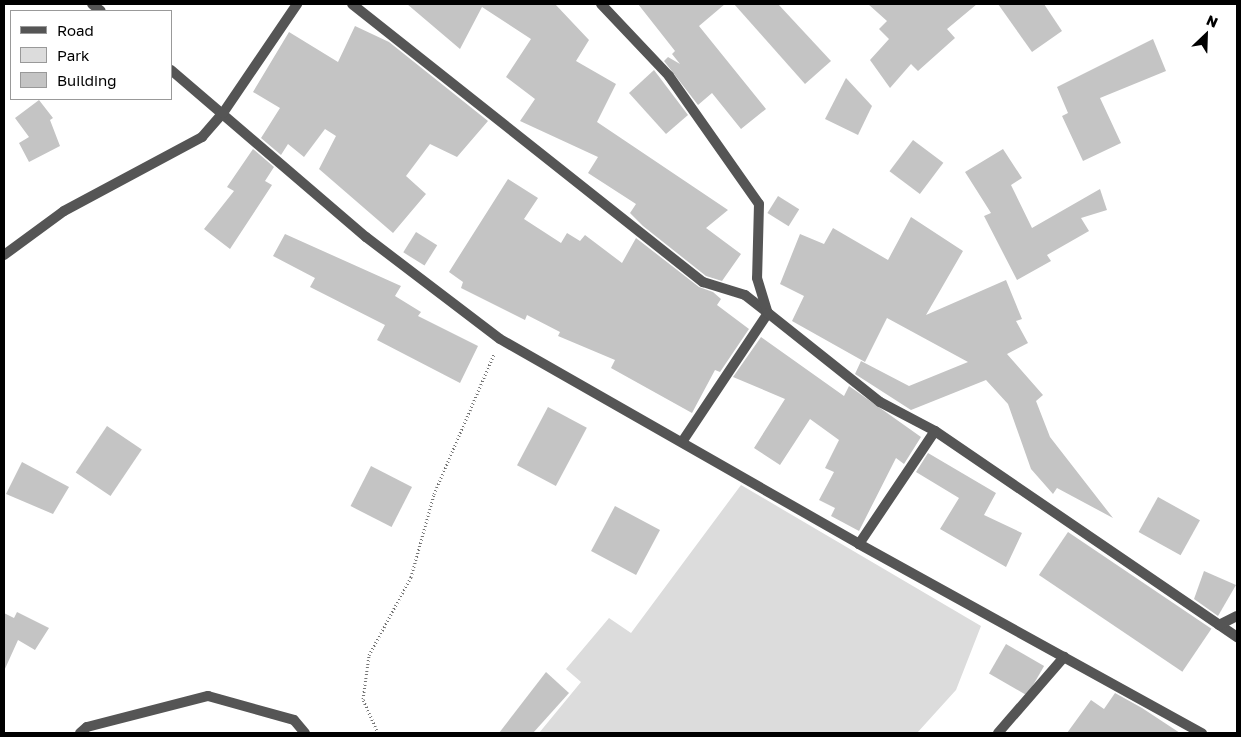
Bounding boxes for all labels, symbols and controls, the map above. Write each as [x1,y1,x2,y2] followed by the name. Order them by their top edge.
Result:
[10,10,172,100] legend
[1181,10,1231,60] north arrow
[1204,11,1221,31] text: N
[57,21,94,39] text: Road
[57,46,89,64] text: Park
[57,71,117,89] text: Building

